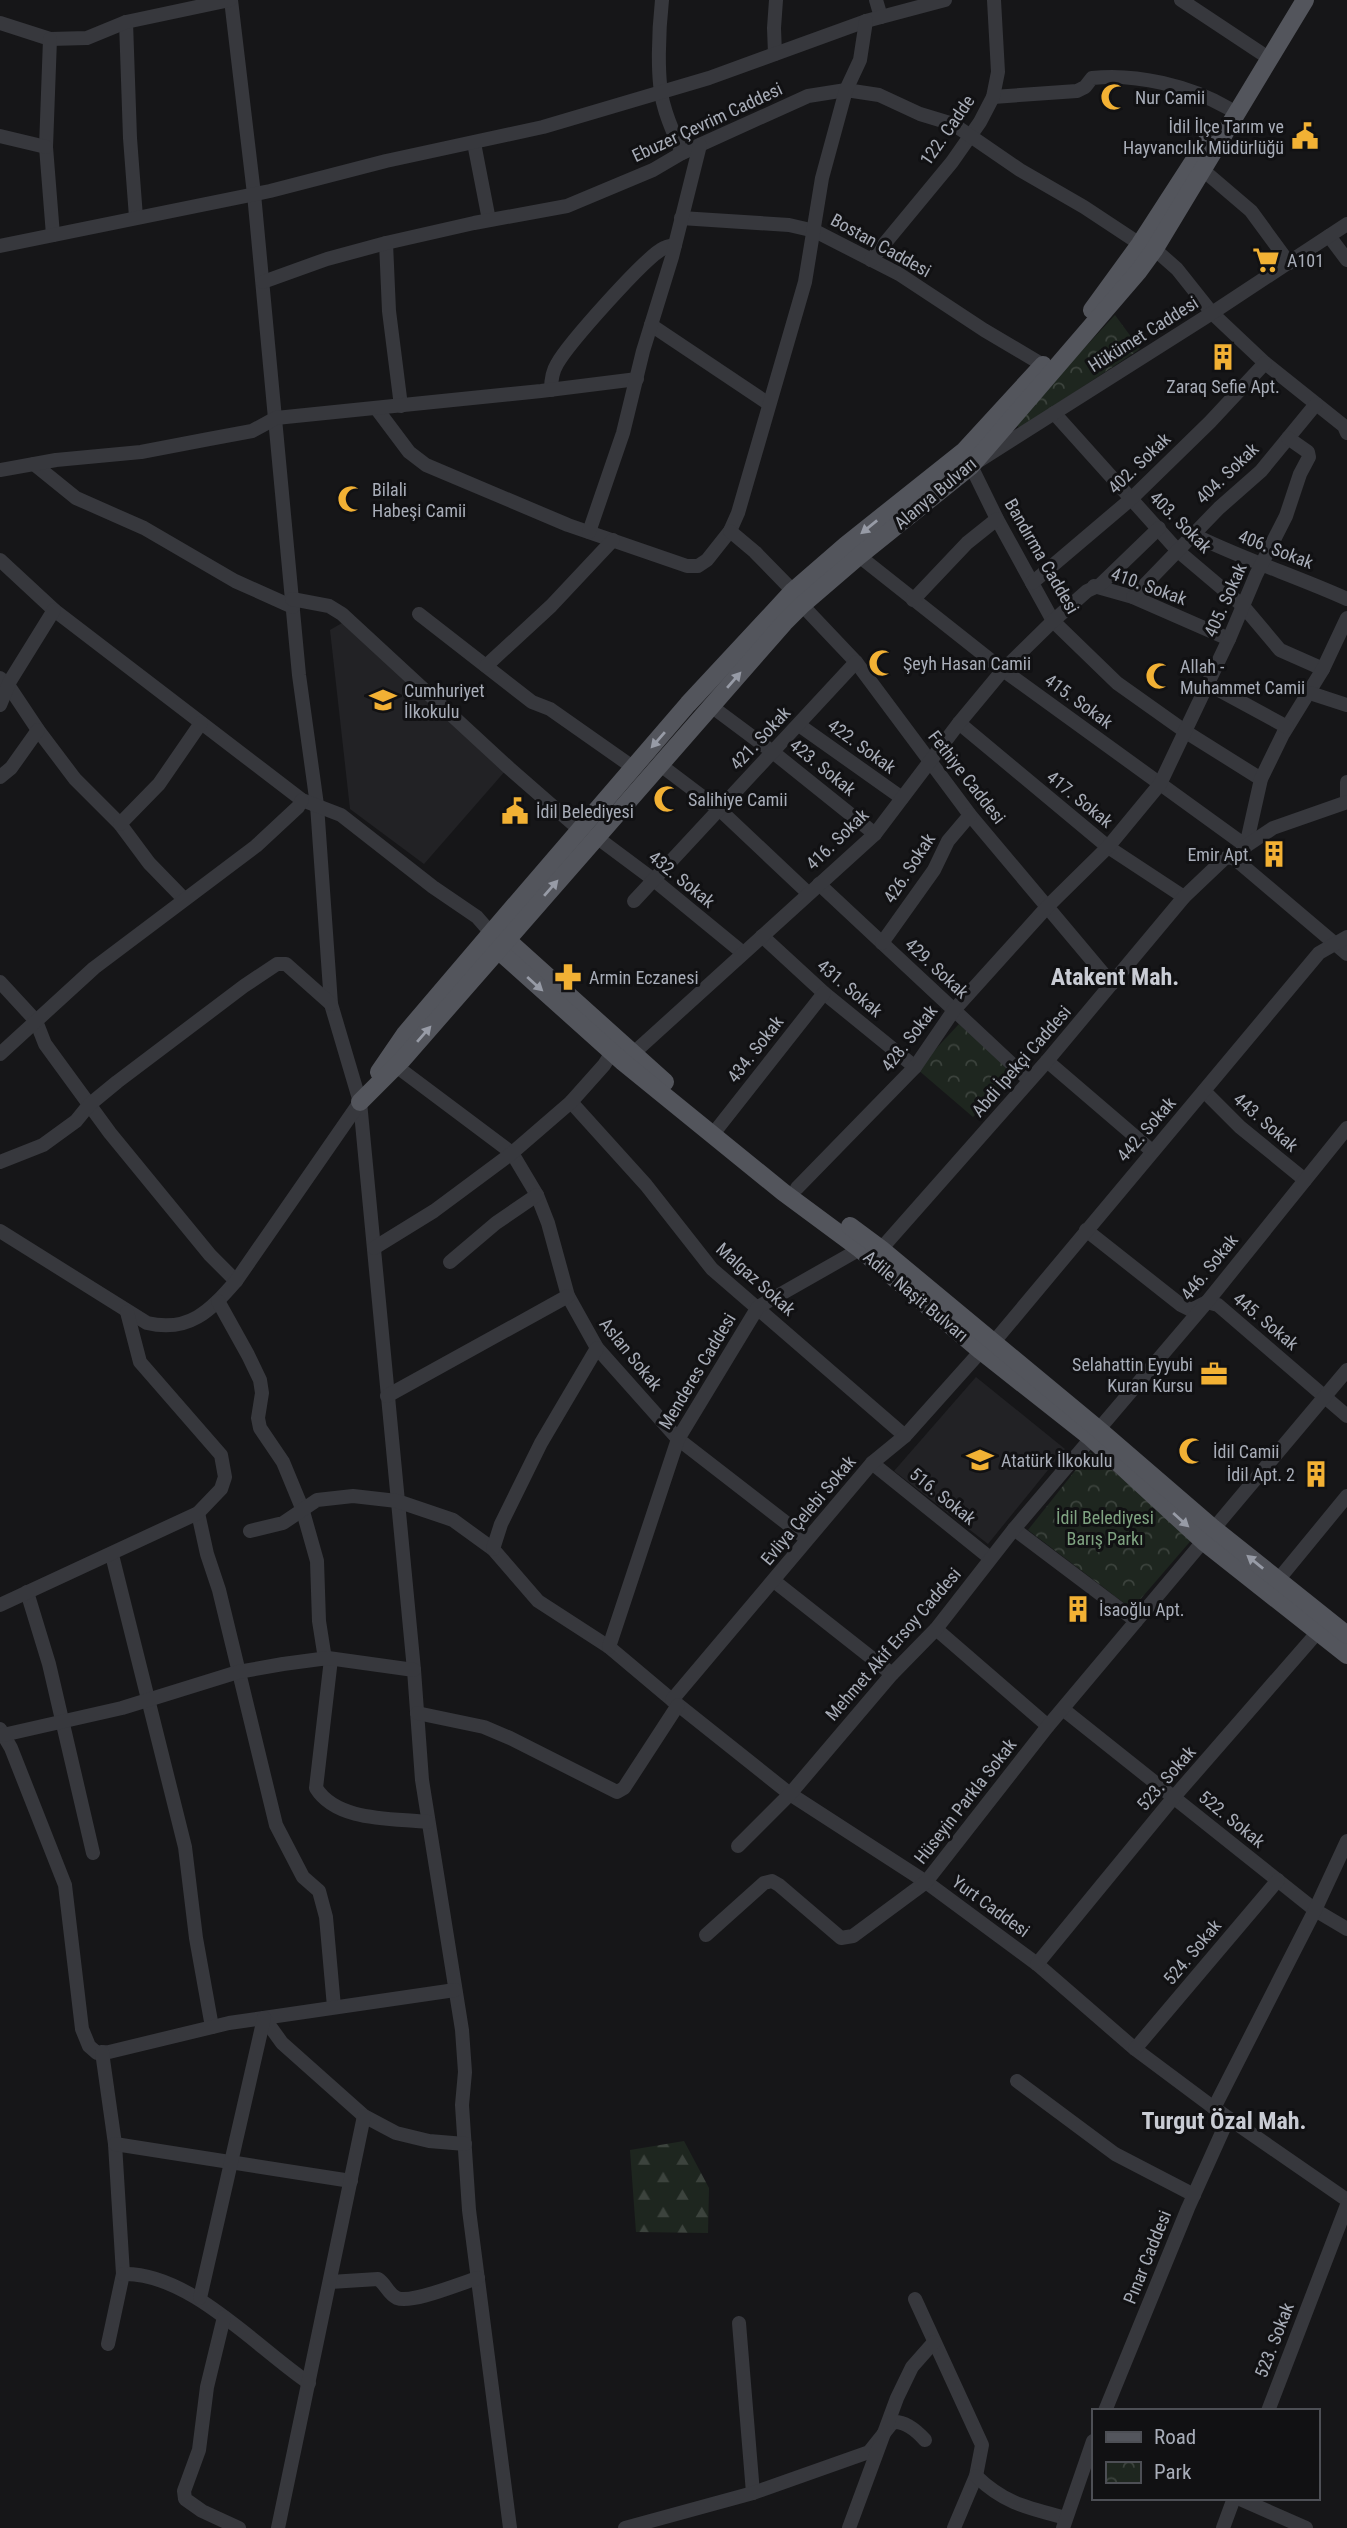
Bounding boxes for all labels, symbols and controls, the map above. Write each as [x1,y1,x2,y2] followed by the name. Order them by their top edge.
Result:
[629,78,785,166] street label: Ebuzer Çevrim Caddesi
[1099,82,1129,112] mosque icon: Nur Camii
[1135,87,1205,108] place label: Nur Camii
[915,91,979,169] street label: 122. Cadde
[1123,116,1284,158] place label: İdil İlçe Tarım ve Hayvancılık Müdürlüğü
[1290,121,1320,151] public building icon: İdil İlçe Tarım ve Hayvancılık Müdürlüğü
[827,209,935,281] street label: Bostan Caddesi
[1251,245,1281,275] supermarket icon: A101
[1287,250,1324,271] place label: A101
[1084,292,1202,376] street label: Hükümet Caddesi
[1208,342,1238,372] building icon: Zaraq Sefie Apt.
[1166,376,1280,397] place label: Zaraq Sefie Apt.
[1103,428,1175,498] street label: 402. Sokak
[1191,438,1263,508] street label: 404. Sokak
[890,453,980,533] street label: Alanya Bulvarı
[372,479,466,521] place label: Bilali Habeşi Camii
[336,484,366,514] mosque icon: Bilali Habeşi Camii
[1146,487,1216,557] street label: 403. Sokak
[1001,495,1083,617] street label: Bandırma Caddesi
[860,519,878,533] one-way arrow
[1235,525,1317,573] street label: 406. Sokak
[1199,560,1251,640] street label: 405. Sokak
[1108,563,1190,609] street label: 410. Sokak
[867,648,897,678] mosque icon: Şeyh Hasan Camii
[903,653,1031,674] place label: Şeyh Hasan Camii
[1180,656,1305,698] place label: Allah - Muhammet Camii
[1144,661,1174,691] mosque icon: Allah - Muhammet Camii
[1041,669,1117,733] street label: 415. Sokak
[726,672,741,689] one-way arrow
[404,680,485,722] place label: Cumhuriyet İlkokulu
[368,685,398,715] school or university icon: Cumhuriyet İlkokulu
[725,702,795,774] street label: 421. Sokak
[824,714,900,778] street label: 422. Sokak
[924,726,1010,828] street label: Fethiye Caddesi
[650,731,666,749] one-way arrow
[786,734,860,800] street label: 423. Sokak
[1043,766,1117,832] street label: 417. Sokak
[652,784,682,814] mosque icon: Salihiye Camii
[688,789,788,810] place label: Salihiye Camii
[500,796,530,826] public building icon: İdil Belediyesi
[536,801,634,822] place label: İdil Belediyesi
[801,804,873,874] street label: 416. Sokak
[879,829,939,907] street label: 426. Sokak
[1259,839,1289,869] building icon: Emir Apt.
[1187,844,1253,865] place label: Emir Apt.
[645,846,719,912] street label: 432. Sokak
[543,879,558,896] one-way arrow
[901,933,973,1003] street label: 429. Sokak
[813,955,887,1021] street label: 431. Sokak
[553,962,583,992] pharmacy icon: Armin Eczanesi
[1051,963,1179,991] district label: Atakent Mah.
[589,967,699,988] place label: Armin Eczanesi
[526,975,543,991] one-way arrow
[876,1001,942,1075] street label: 428. Sokak
[967,1001,1075,1121] street label: Abdi İpekçi Caddesi
[722,1012,788,1086] street label: 434. Sokak
[416,1026,431,1043] one-way arrow
[1229,1088,1303,1156] street label: 443. Sokak
[1112,1092,1180,1166] street label: 442. Sokak
[1176,1230,1242,1304] street label: 446. Sokak
[712,1238,800,1320] street label: Malgaz Sokak
[859,1246,973,1346] street label: Adile Naşit Bulvarı
[1229,1288,1303,1354] street label: 445. Sokak
[654,1309,740,1433] street label: Menderes Caddesi
[595,1313,667,1395] street label: Aslan Sokak
[1072,1354,1193,1396] place label: Selahattin Eyyubi Kuran Kursu
[1199,1359,1229,1389] office icon: Selahattin Eyyubi Kuran Kursu
[1177,1436,1207,1466] mosque icon: İdil Camii
[1213,1441,1279,1462] place label: İdil Camii
[965,1445,995,1475] school or university icon: Atatürk İlkokulu
[1001,1450,1112,1471] place label: Atatürk İlkokulu
[756,1451,860,1569] street label: Evliya Çelebi Sokak
[1301,1459,1331,1489] building icon: İdil Apt. 2
[906,1463,980,1529] street label: 516. Sokak
[1227,1464,1295,1485] place label: İdil Apt. 2
[1056,1507,1154,1549] park label: İdil Belediyesi Barış Parkı
[1172,1512,1190,1528] one-way arrow
[1247,1555,1265,1570] one-way arrow
[821,1563,965,1725] street label: Mehmet Akif Ersoy Caddesi
[1063,1594,1093,1624] building icon: İsaoğlu Apt.
[1099,1599,1185,1620] place label: İsaoğlu Apt.
[910,1734,1020,1868] street label: Hüseyin Parkla Sokak
[1132,1741,1200,1815] street label: 523. Sokak
[1195,1786,1269,1852] street label: 522. Sokak
[948,1871,1034,1941] street label: Yurt Caddesi
[1159,1915,1225,1989] street label: 524. Sokak
[1141,2107,1307,2135] district label: Turgut Özal Mah.
[1119,2207,1175,2307] street label: Pınar Caddesi
[1250,2299,1298,2381] street label: 523. Sokak
[1092,2409,1319,2500] legend
[1154,2425,1196,2449] text: Road
[1154,2460,1192,2484] text: Park

